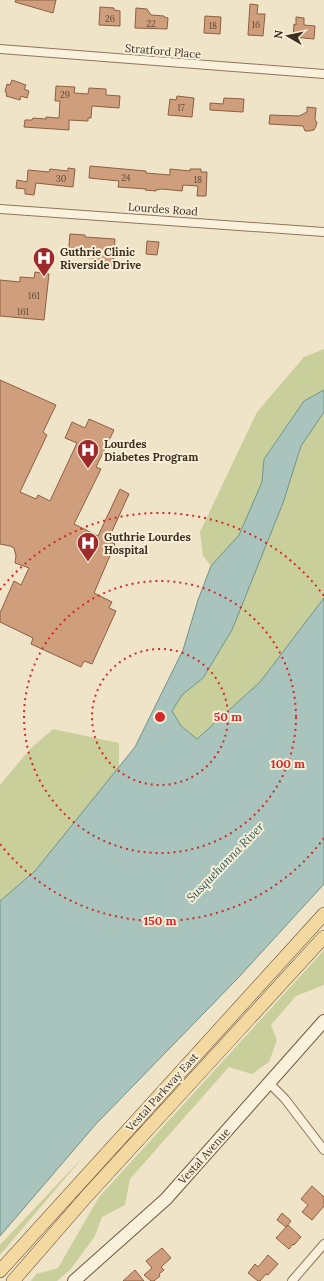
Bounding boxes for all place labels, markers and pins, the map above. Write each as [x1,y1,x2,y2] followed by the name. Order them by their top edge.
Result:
[31,245,57,278] hospital icon: Guthrie Clinic Riverside Drive
[60,245,141,272] place label: Guthrie Clinic Riverside Drive
[75,437,101,470] hospital icon: Lourdes Diabetes Program
[104,437,198,464] place label: Lourdes Diabetes Program
[75,530,101,563] hospital icon: Guthrie Lourdes Hospital
[104,530,191,557] place label: Guthrie Lourdes Hospital
[153,710,167,724] centre of rings

